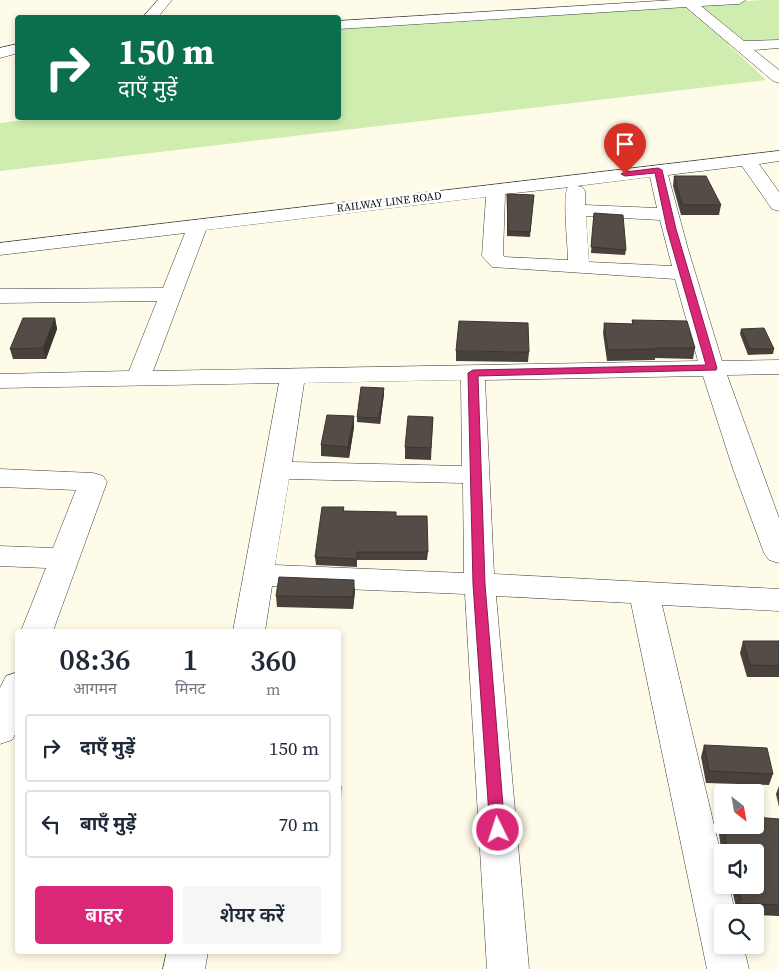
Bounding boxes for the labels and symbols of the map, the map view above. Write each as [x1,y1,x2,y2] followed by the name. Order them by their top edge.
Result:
[604,123,646,174] pin
[336,188,443,216] street label: RAILWAY LINE ROAD
[714,784,764,834] north arrow
[471,803,523,855] position arrow

